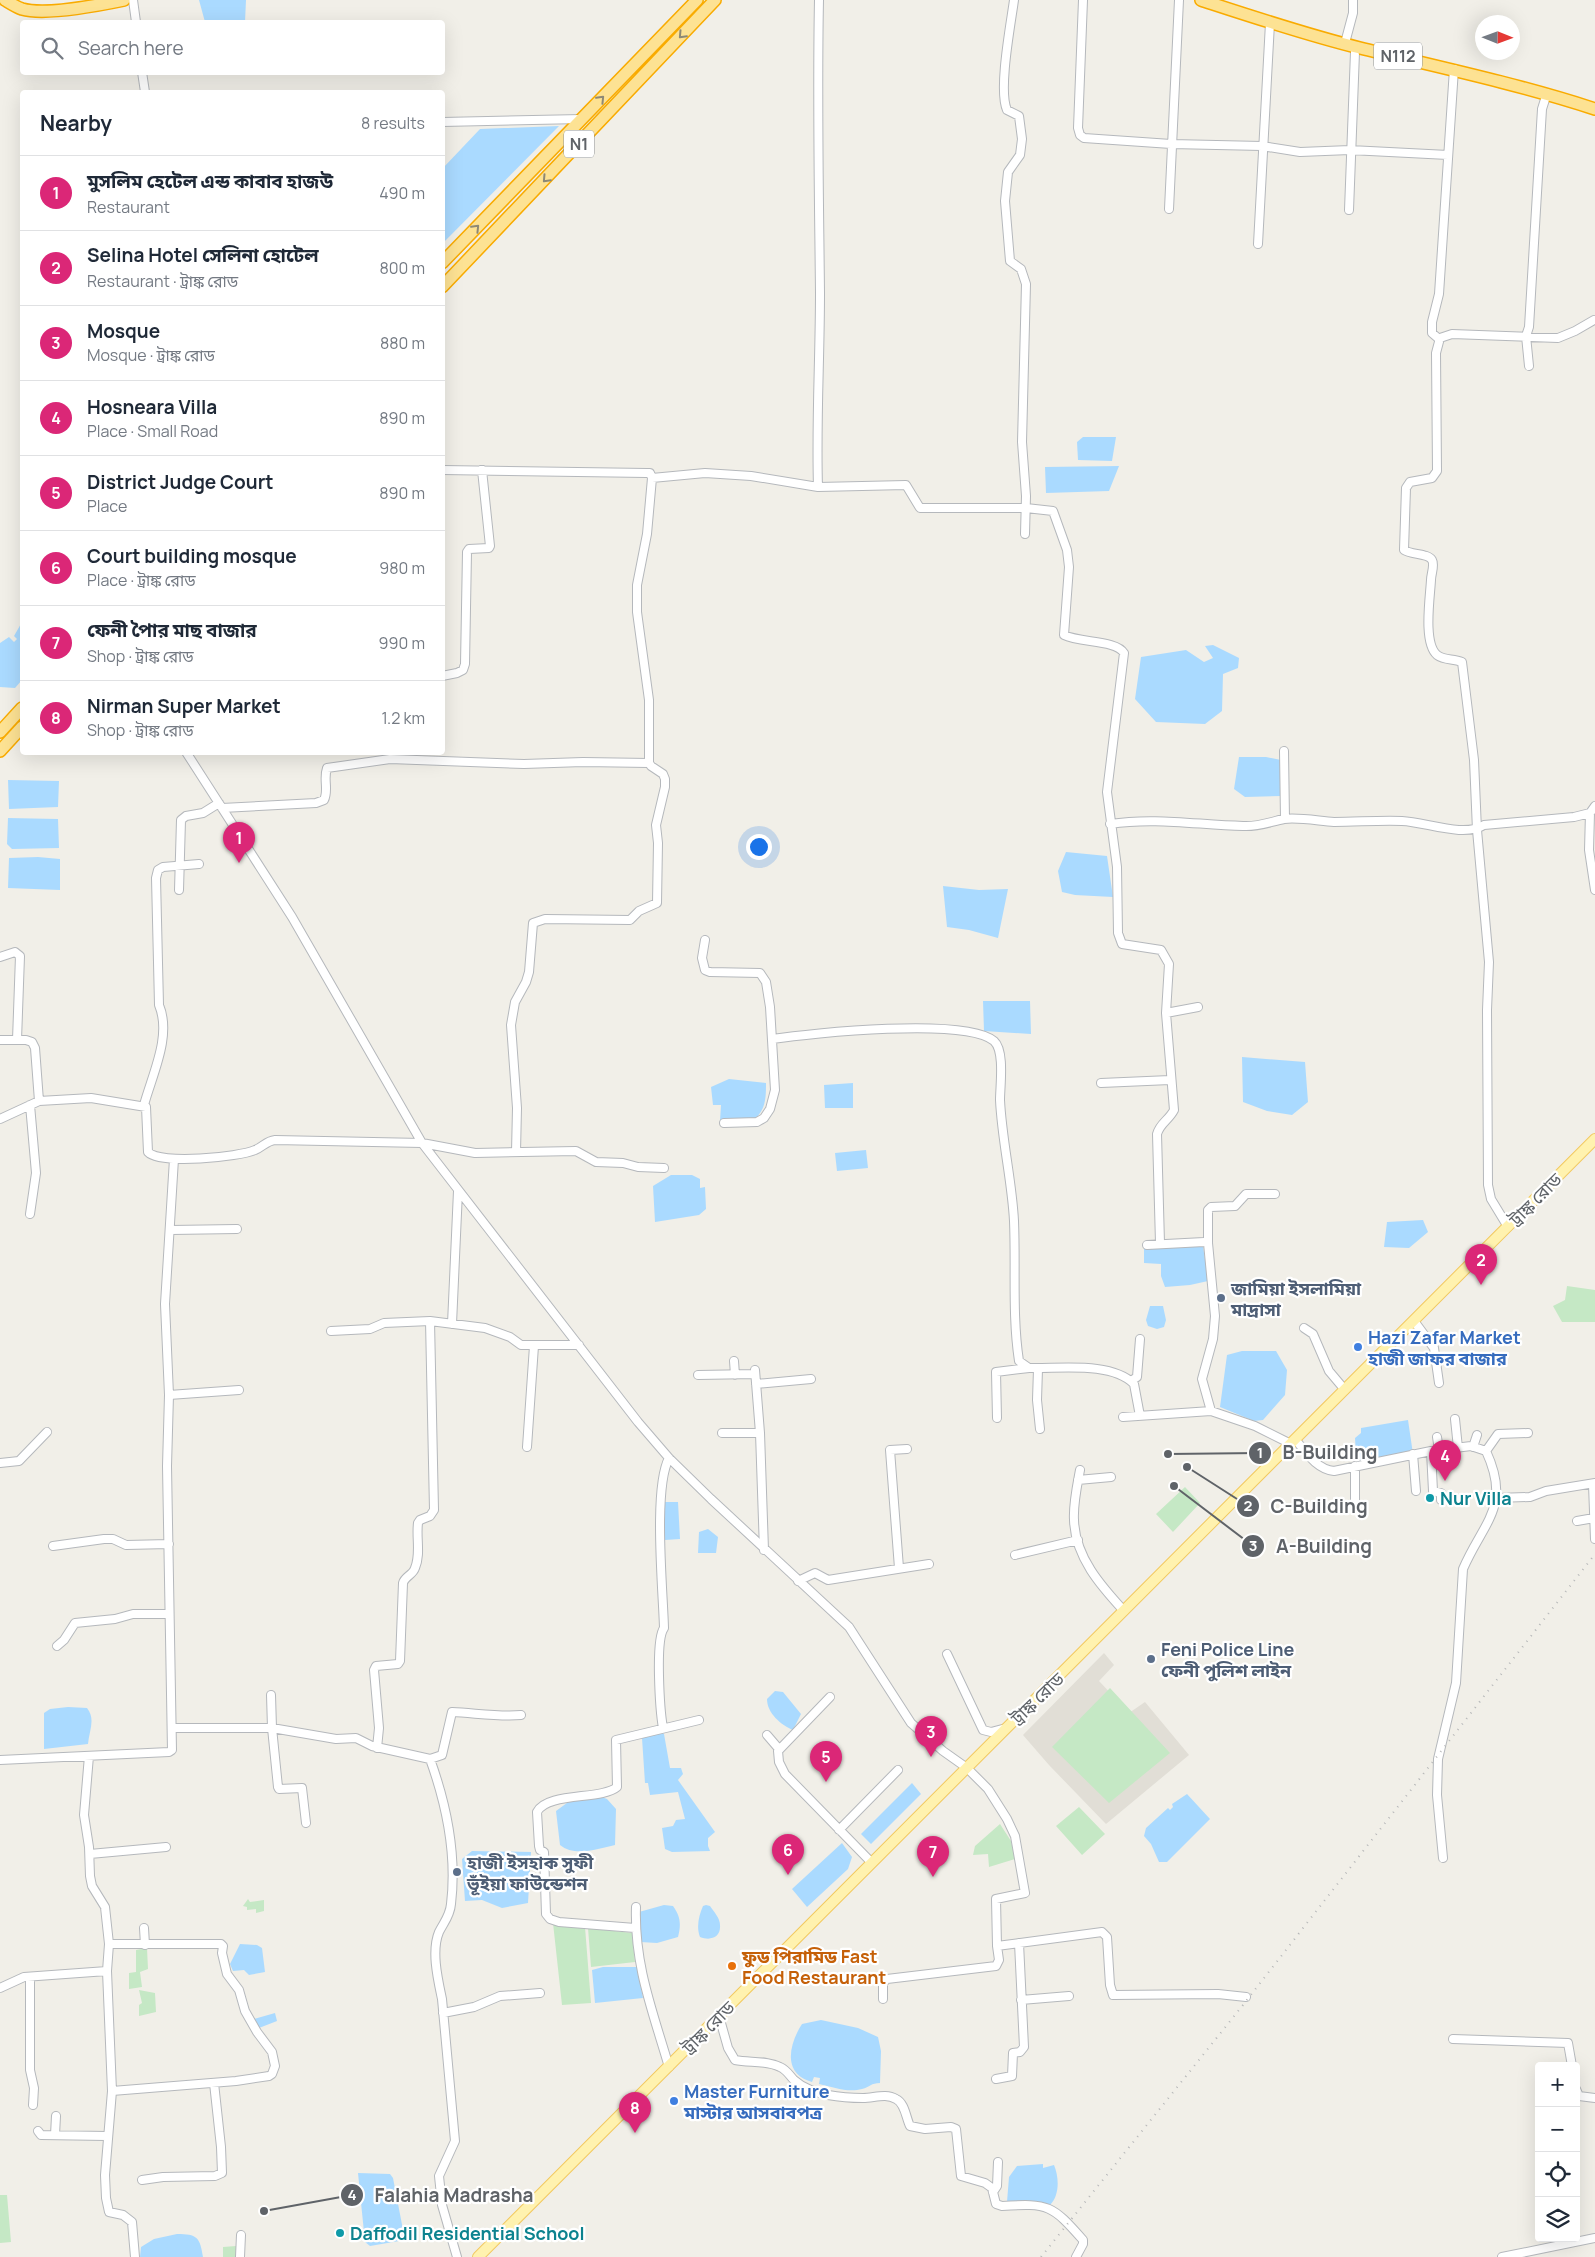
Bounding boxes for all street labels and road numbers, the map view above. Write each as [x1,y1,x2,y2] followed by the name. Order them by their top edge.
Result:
[1374,42,1422,70] road number: N112
[564,130,594,158] road number: N1
[1503,1167,1567,1231] street label: ট্রাঙ্ক রোড
[1004,1666,1069,1730] street label: ট্রাঙ্ক রোড
[676,1995,740,2059] street label: ট্রাঙ্ক রোড

